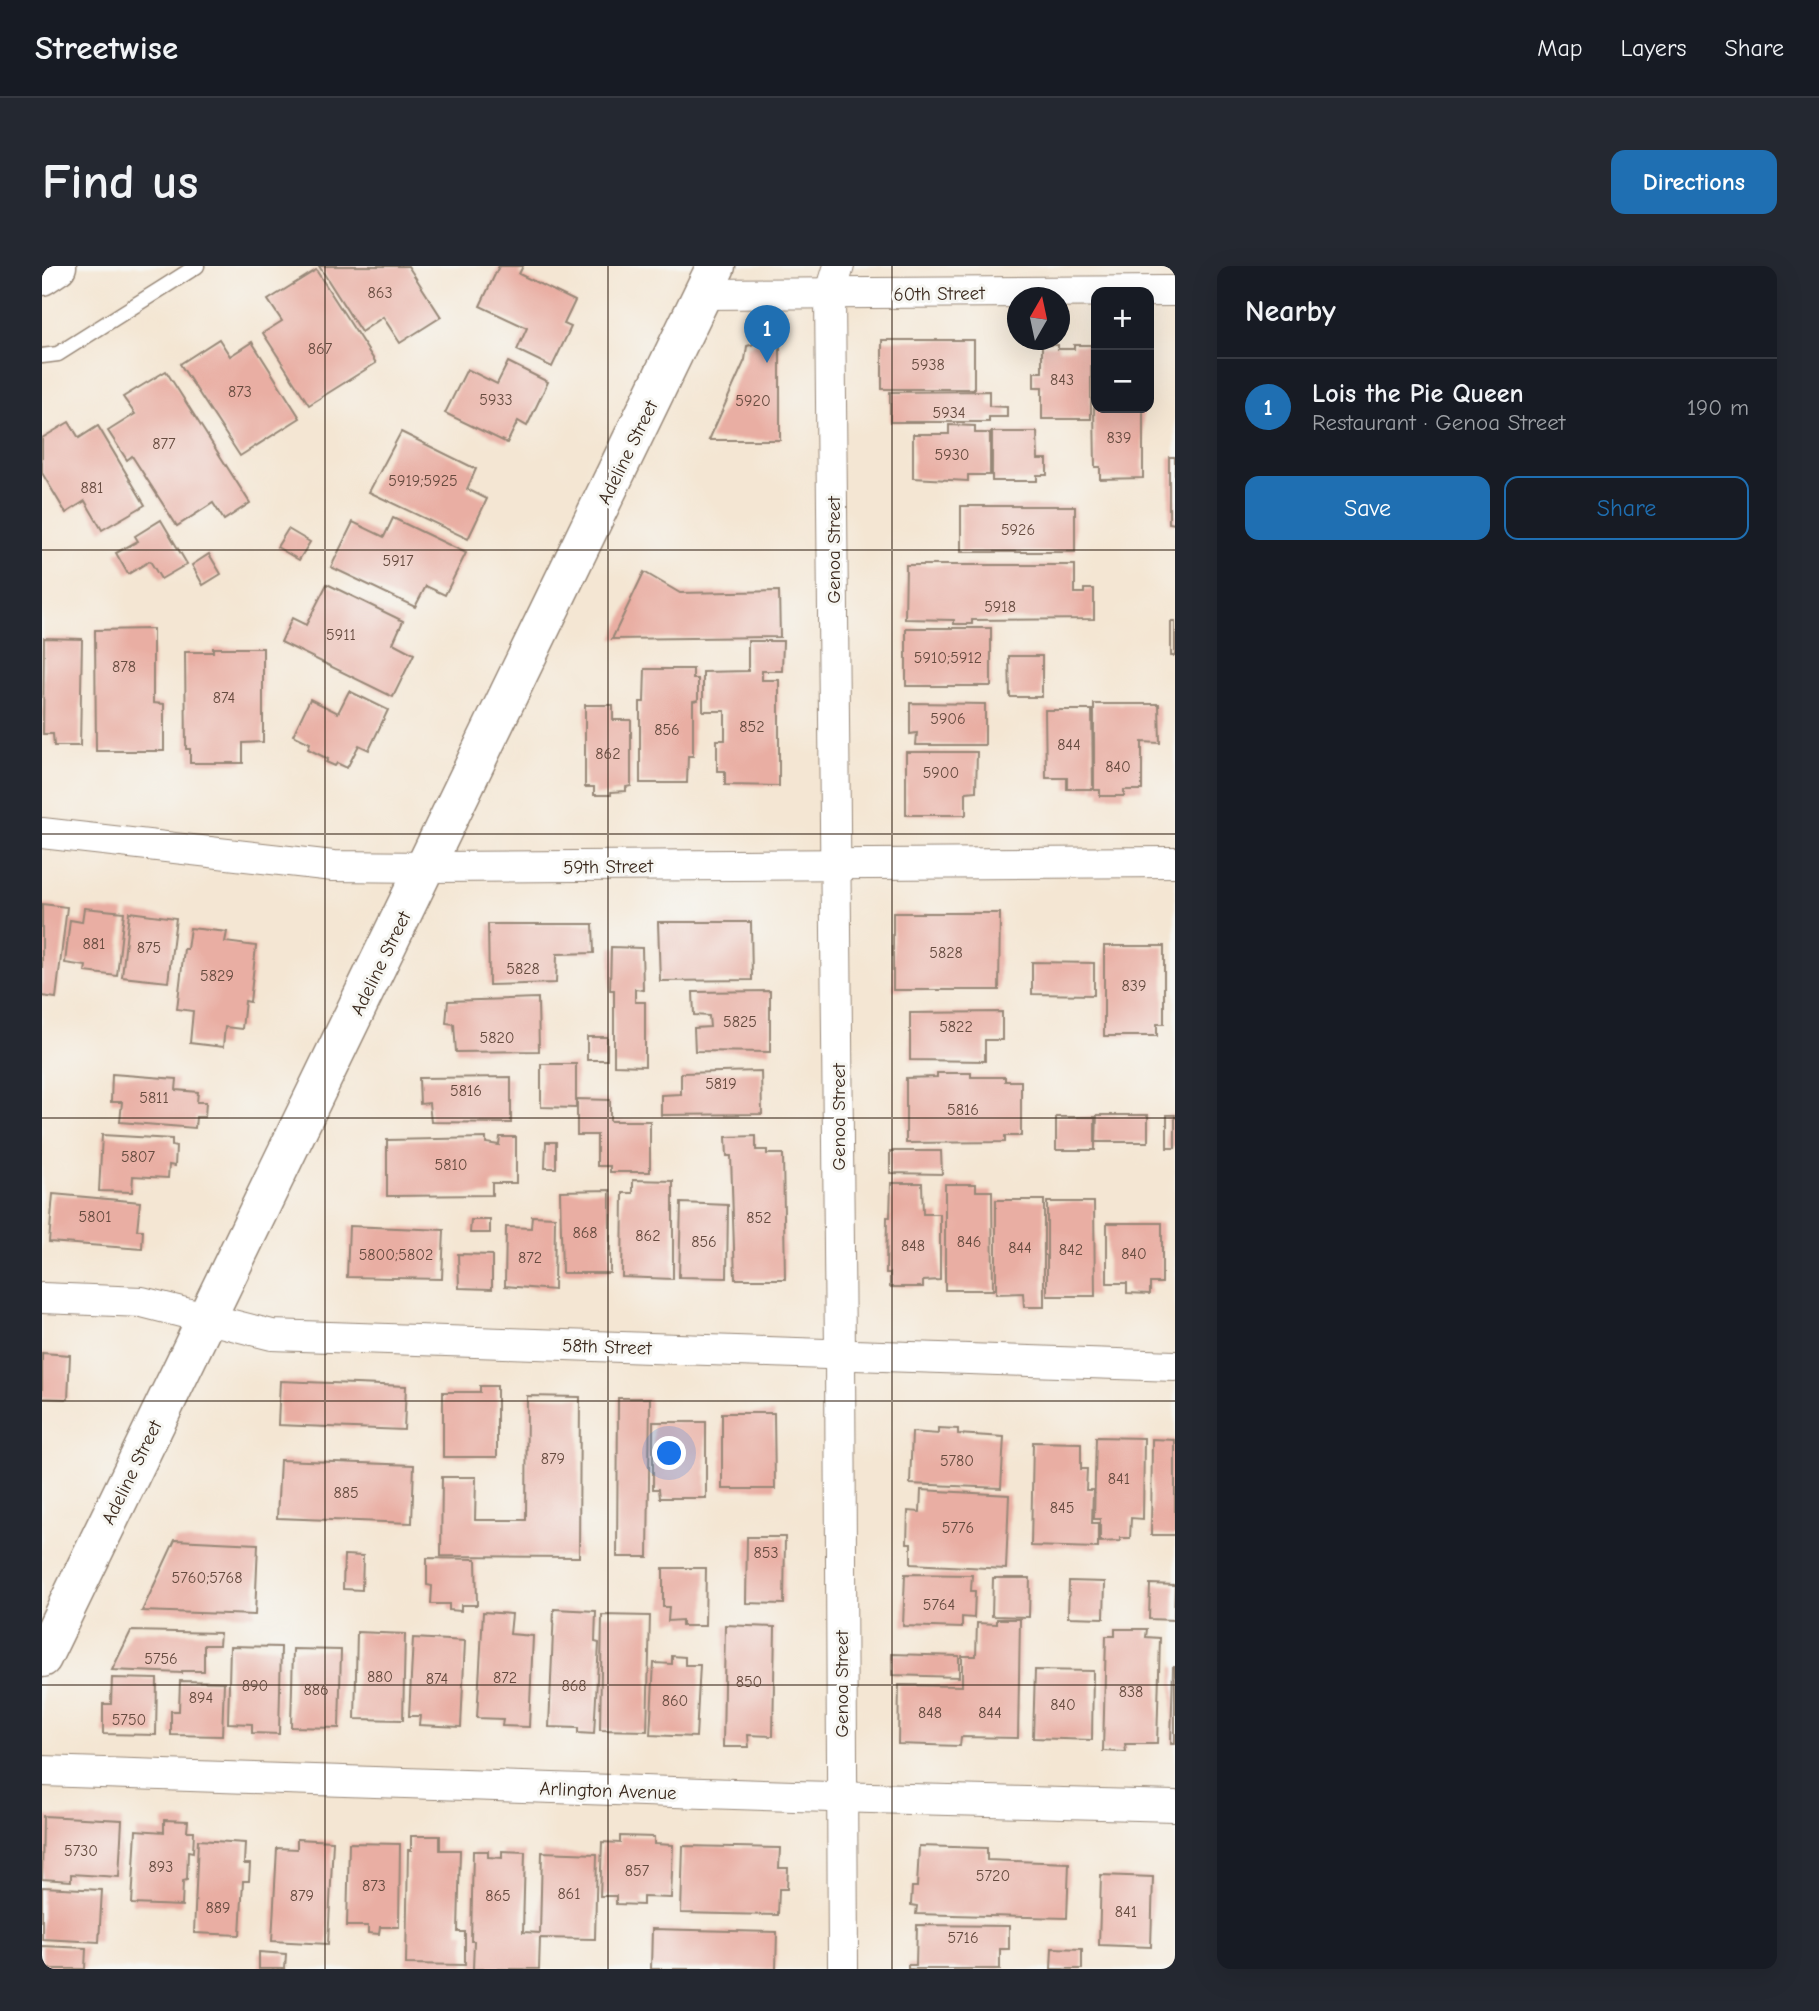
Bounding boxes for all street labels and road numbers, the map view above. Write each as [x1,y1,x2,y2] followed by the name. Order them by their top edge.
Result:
[893,282,985,306] street label: 60th Street
[593,396,663,508] street label: Adeline Street
[823,496,845,604] street label: Genoa Street
[563,855,654,879] street label: 59th Street
[346,907,416,1019] street label: Adeline Street
[828,1063,850,1171] street label: Genoa Street
[562,1334,653,1360] street label: 58th Street
[97,1416,167,1528] street label: Adeline Street
[831,1630,853,1738] street label: Genoa Street
[539,1778,677,1804] street label: Arlington Avenue

